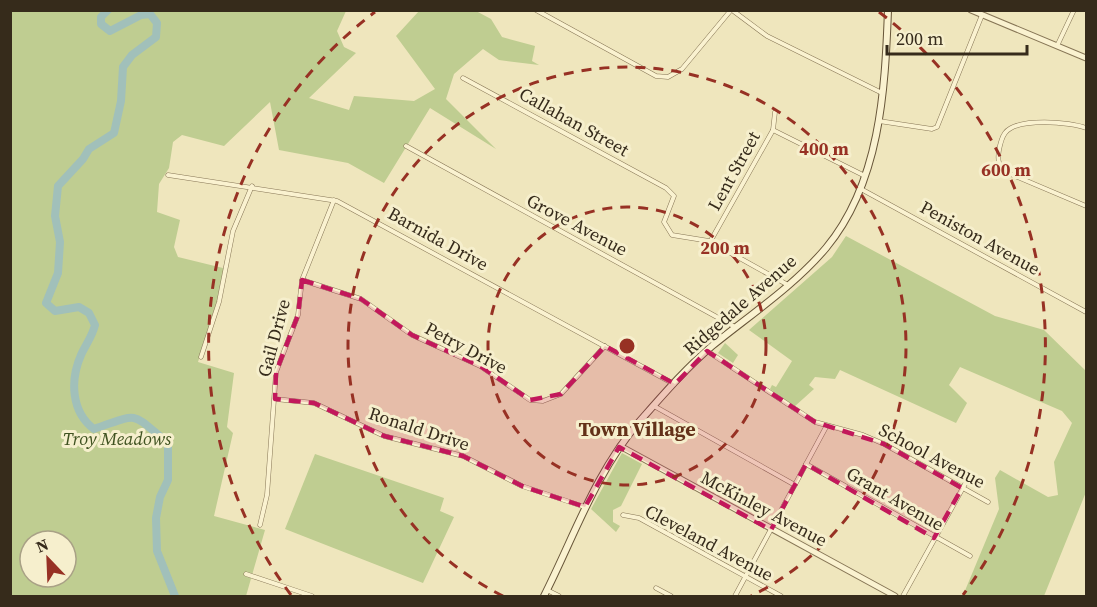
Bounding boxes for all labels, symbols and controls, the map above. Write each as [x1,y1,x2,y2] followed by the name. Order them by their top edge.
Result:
[887,18,1026,56] scale bar
[896,26,943,51] text: 200 m
[515,81,634,162] street label: Callahan Street
[701,126,766,215] street label: Lent Street
[799,136,849,161] text: 400 m
[981,157,1031,182] text: 600 m
[522,188,632,262] street label: Grove Avenue
[916,194,1045,281] street label: Peniston Avenue
[384,201,493,276] street label: Barnida Drive
[700,235,750,260] text: 200 m
[678,248,802,361] street label: Ridgedale Avenue
[251,296,296,380] street label: Gail Drive
[421,315,512,380] street label: Petry Drive
[617,336,637,356] centre of rings
[366,400,473,457] street label: Ronald Drive
[578,415,696,443] district label: Town Village
[875,417,990,494] street label: School Avenue
[63,426,172,451] park label: Troy Meadows
[842,461,949,537] street label: Grant Avenue
[697,465,832,552] street label: McKinley Avenue
[641,498,778,587] street label: Cleveland Avenue
[18,529,78,589] north arrow
[32,533,52,558] text: N

